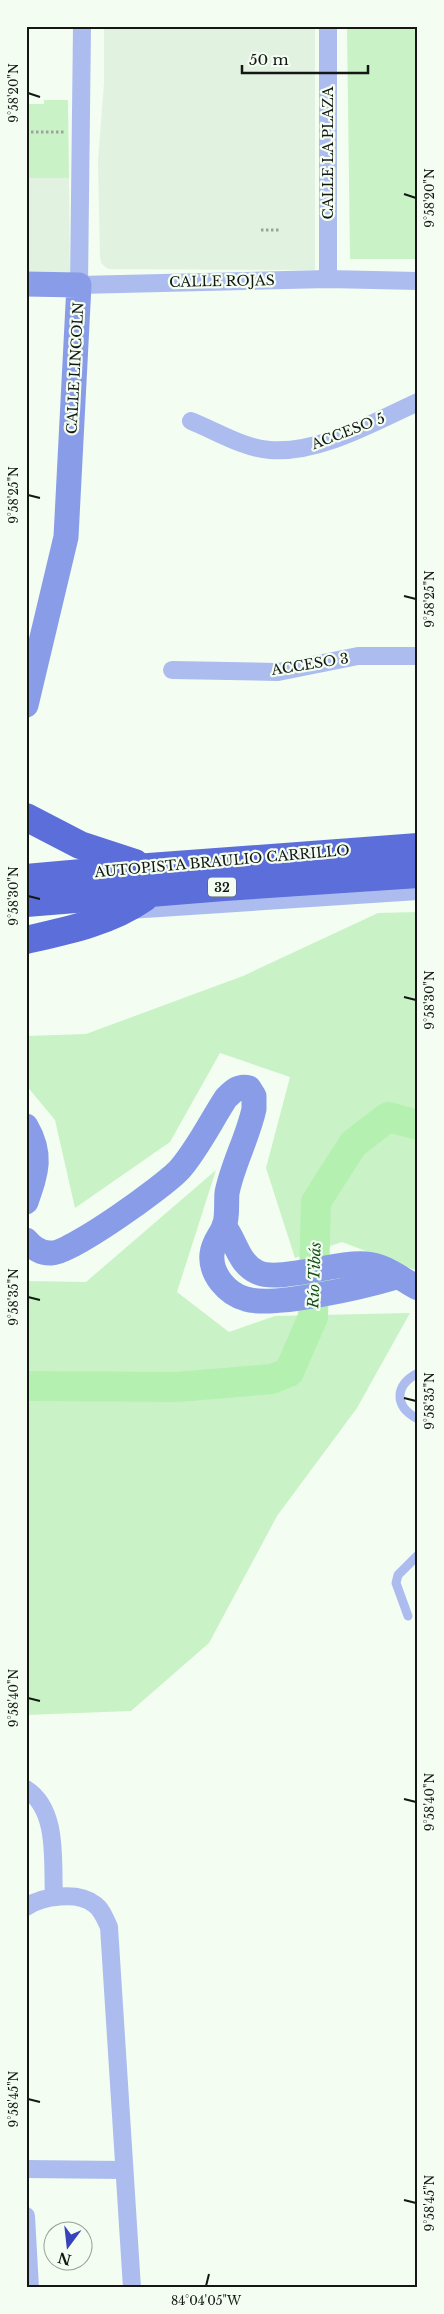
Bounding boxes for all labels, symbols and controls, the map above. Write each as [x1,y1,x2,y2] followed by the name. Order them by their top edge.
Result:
[242,42,368,74] scale bar
[249,50,289,69] text: 50 m
[6,63,21,123] text: 9°58'20"N
[319,86,337,220] street label: CALLE LA PLAZA
[422,168,437,228] text: 9°58'20"N
[169,271,275,291] street label: CALLE ROJAS
[63,301,87,434] street label: CALLE LINCOLN
[308,409,387,454] street label: ACCESO 5
[6,466,21,524] text: 9°58'25"N
[422,570,437,628] text: 9°58'25"N
[269,649,350,679] street label: ACCESO 3
[93,841,350,881] street label: AUTOPISTA BRAULIO CARRILLO
[6,866,21,926] text: 9°58'30"N
[208,878,236,896] road number: 32
[422,970,437,1030] text: 9°58'30"N
[303,1241,325,1310] water label: Río Tibás
[6,1268,21,1326] text: 9°58'35"N
[422,1372,437,1430] text: 9°58'35"N
[6,1669,21,1727] text: 9°58'40"N
[422,1773,437,1831] text: 9°58'40"N
[6,2070,21,2127] text: 9°58'45"N
[422,2174,437,2231] text: 9°58'45"N
[42,2222,92,2272] north arrow
[56,2248,73,2269] text: N
[171,2293,242,2308] text: 84°04'05"W

